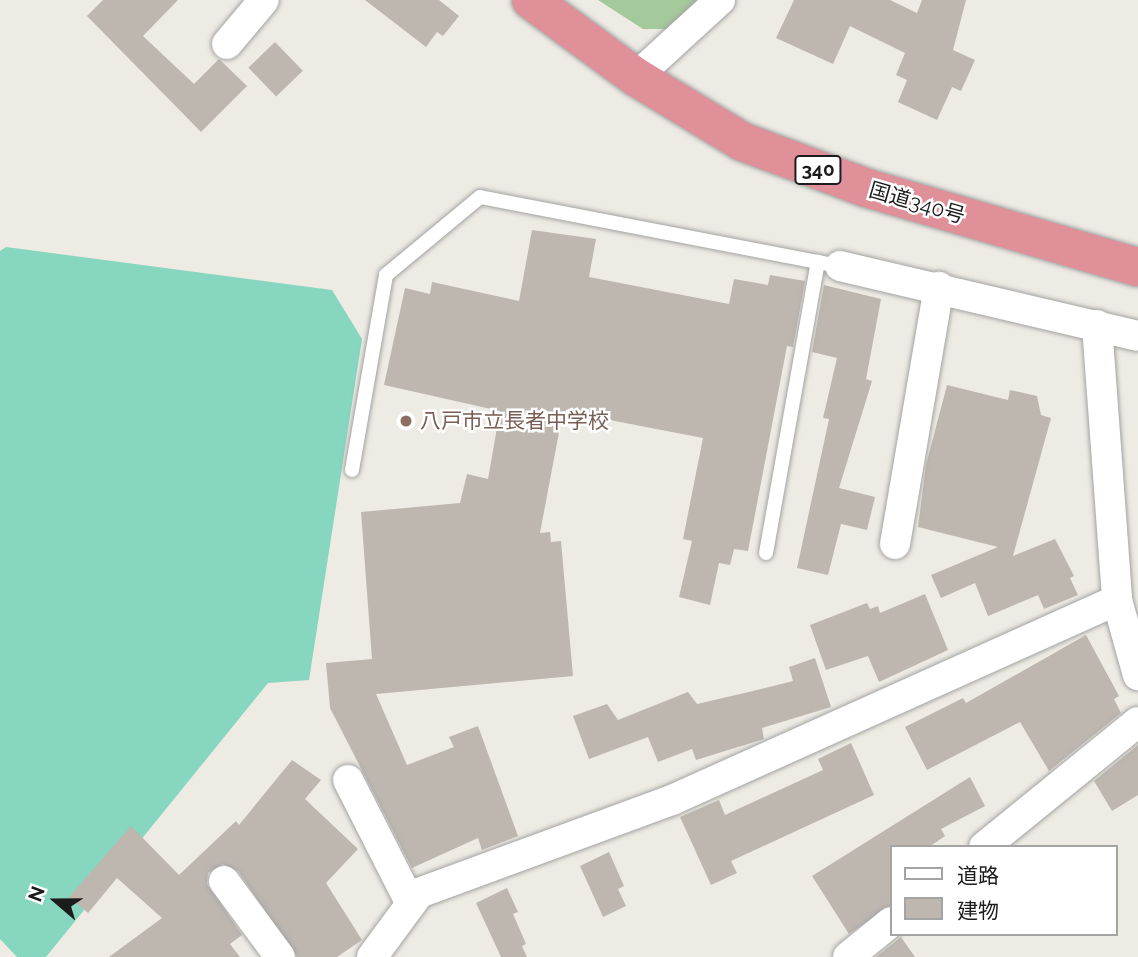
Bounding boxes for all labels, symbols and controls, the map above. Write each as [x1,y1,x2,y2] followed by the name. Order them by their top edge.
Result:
[794,154,842,186] road number: 340
[866,177,968,229] street label: 国道340号
[420,408,609,434] place label: 八戸市立長者中学校
[398,413,414,429] marker: 八戸市立長者中学校
[890,845,1117,936] legend
[957,863,999,888] text: 道路
[21,866,91,936] north arrow
[23,883,49,904] text: N
[957,898,999,923] text: 建物

